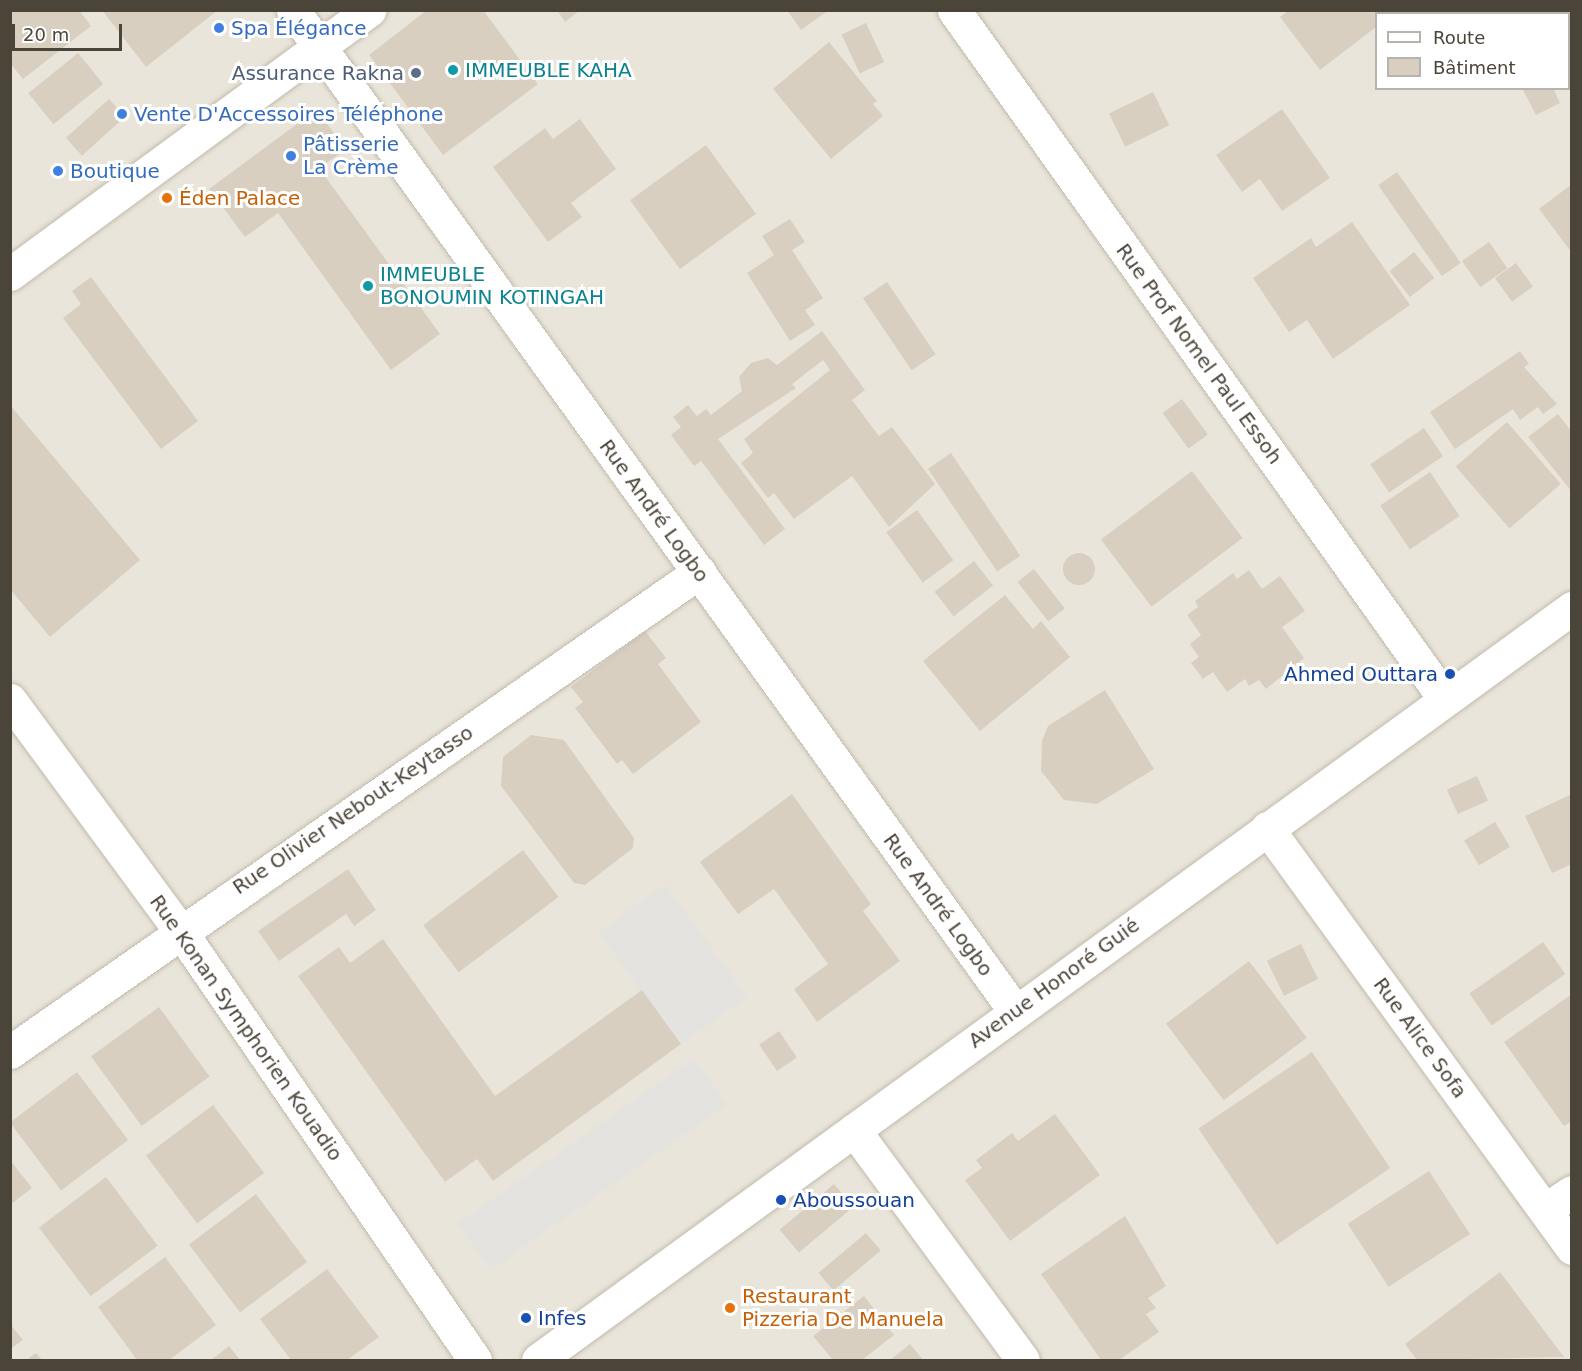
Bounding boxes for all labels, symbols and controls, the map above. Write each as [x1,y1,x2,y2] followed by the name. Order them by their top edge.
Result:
[15,12,124,50] scale bar
[1375,12,1570,90] legend
[231,16,366,40] place label: Spa Élégance
[212,21,226,35] marker: Spa Élégance
[23,24,69,45] text: 20 m
[1433,27,1485,48] text: Route
[1433,57,1516,78] text: Bâtiment
[465,58,632,82] place label: IMMEUBLE KAHA
[232,61,404,85] place label: Assurance Rakna
[446,63,460,77] marker: IMMEUBLE KAHA
[409,66,423,80] marker: Assurance Rakna
[134,102,443,126] place label: Vente D'Accessoires Téléphone
[115,107,129,121] marker: Vente D'Accessoires Téléphone
[303,132,399,179] place label: Pâtisserie La Crème
[284,149,298,163] marker: Pâtisserie La Crème
[70,159,160,183] place label: Boutique
[51,164,65,178] marker: Boutique
[179,186,300,210] place label: Éden Palace
[160,191,174,205] marker: Éden Palace
[1111,239,1287,469] street label: Rue Prof Nomel Paul Essoh
[380,262,604,309] place label: IMMEUBLE BONOUMIN KOTINGAH
[361,279,375,293] marker: IMMEUBLE BONOUMIN KOTINGAH
[594,435,714,587] street label: Rue André Logbo
[1284,662,1438,686] place label: Ahmed Outtara
[1443,667,1457,681] marker: Ahmed Outtara
[228,720,478,900] street label: Rue Olivier Nebout-Keytasso
[878,829,998,981] street label: Rue André Logbo
[145,890,347,1166] street label: Rue Konan Symphorien Kouadio
[964,913,1144,1053] street label: Avenue Honoré Guié
[1368,973,1472,1103] street label: Rue Alice Sofa
[793,1188,915,1212] place label: Aboussouan
[774,1193,788,1207] marker: Aboussouan
[742,1284,944,1331] place label: Restaurant Pizzeria De Manuela
[723,1301,737,1315] marker: Restaurant Pizzeria De Manuela
[538,1306,586,1330] place label: Infes
[519,1311,533,1325] marker: Infes

